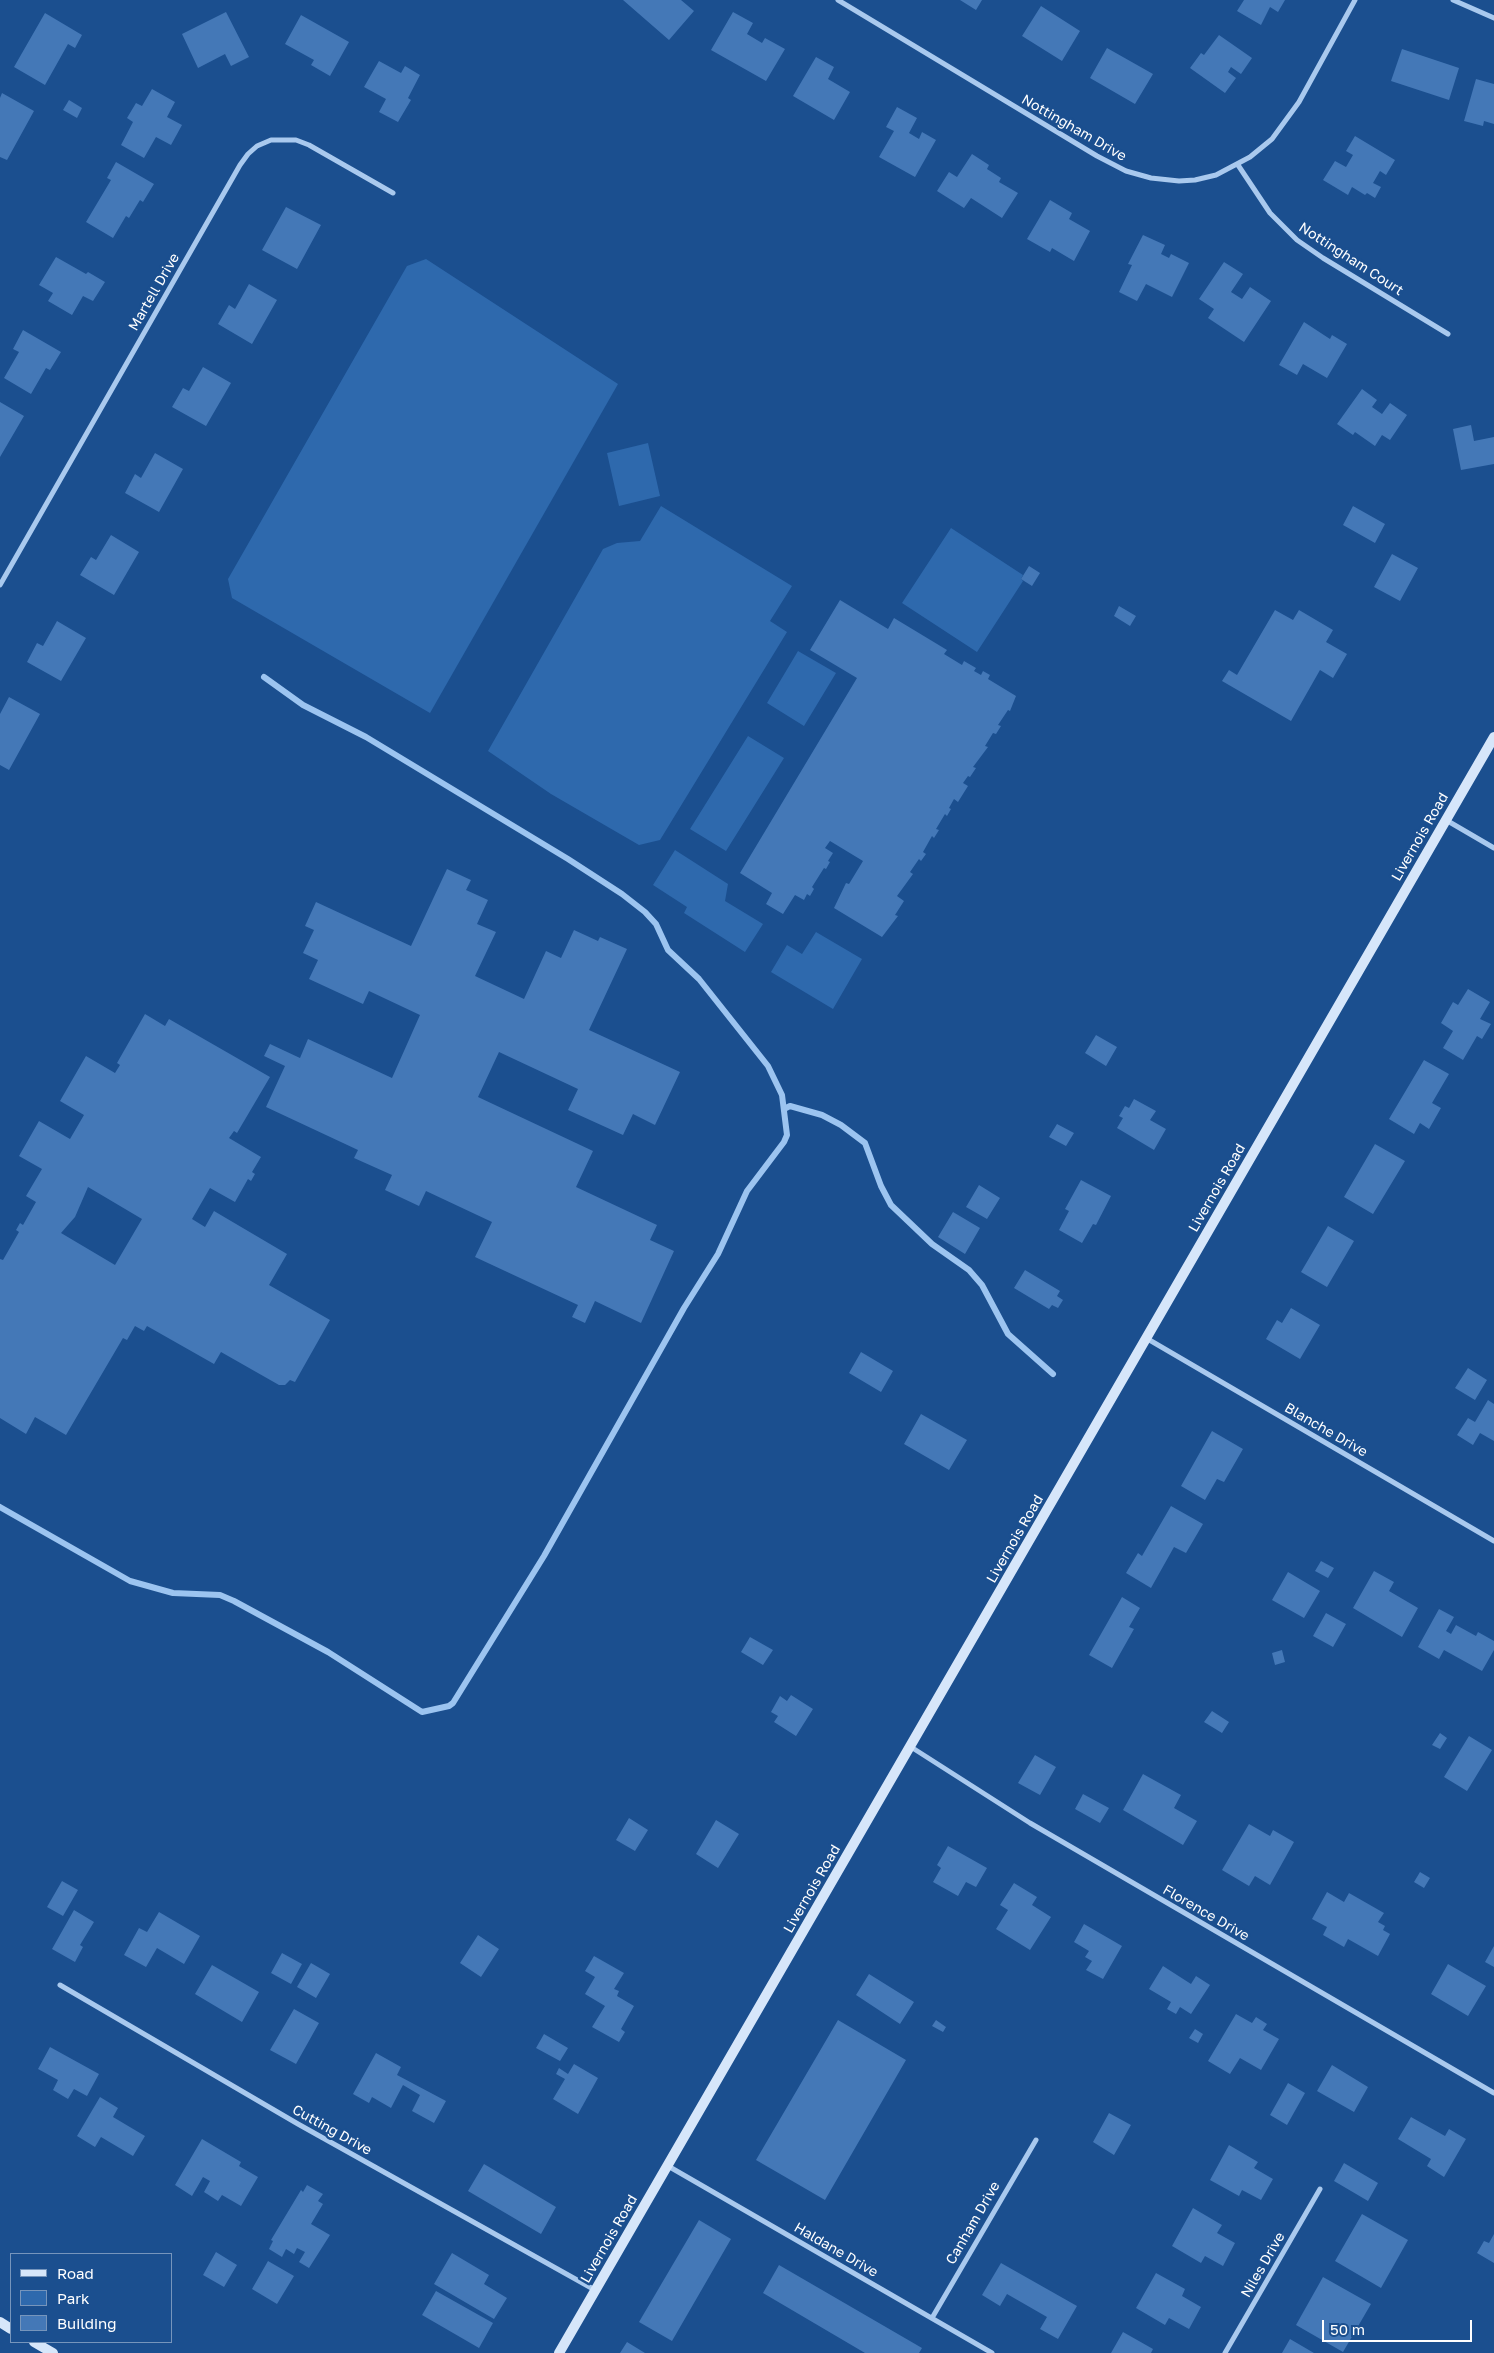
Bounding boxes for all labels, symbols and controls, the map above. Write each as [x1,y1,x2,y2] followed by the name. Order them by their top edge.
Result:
[1019,91,1129,165] street label: Nottingham Drive
[1296,219,1406,299] street label: Nottingham Court
[125,250,183,334] street label: Martell Drive
[1388,790,1452,884] street label: Livernois Road
[1185,1141,1249,1235] street label: Livernois Road
[1282,1399,1370,1461] street label: Blanche Drive
[983,1492,1047,1586] street label: Livernois Road
[780,1842,844,1936] street label: Livernois Road
[1160,1881,1252,1945] street label: Florence Drive
[289,2101,375,2159] street label: Cutting Drive
[942,2178,1004,2268] street label: Canham Drive
[577,2192,641,2286] street label: Livernois Road
[791,2219,881,2281] street label: Haldane Drive
[1238,2229,1288,2301] street label: Niles Drive
[10,2253,172,2343] legend
[57,2264,94,2282] text: Road
[57,2289,89,2307] text: Park
[1324,2310,1474,2342] scale bar
[57,2314,117,2332] text: Building
[1330,2320,1365,2338] text: 50 m

